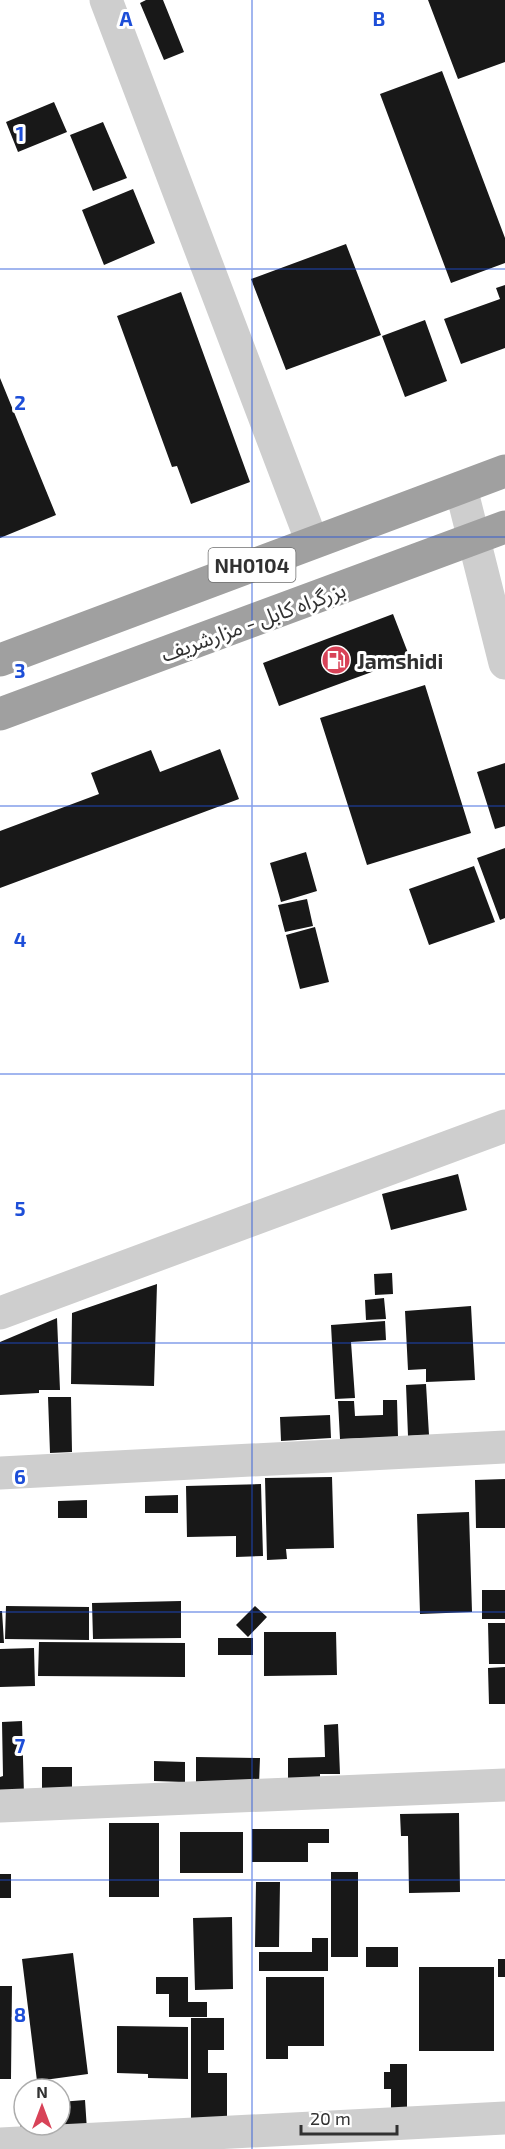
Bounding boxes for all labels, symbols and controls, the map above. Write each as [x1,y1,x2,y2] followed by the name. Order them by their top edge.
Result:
[119,6,133,30] text: A
[373,6,385,30] text: B
[16,121,24,145] text: 1
[14,390,26,414] text: 2
[208,548,296,582] road number: NH0104
[157,576,349,667] street label: بزرگراه کابل - مزارشریف
[320,644,352,676] fuel station icon: Jamshidi
[357,648,443,673] place label: Jamshidi
[14,658,26,682] text: 3
[14,927,27,951] text: 4
[14,1196,26,1220] text: 5
[14,1464,26,1488] text: 6
[15,1733,26,1757] text: 7
[14,2002,26,2026] text: 8
[12,2077,72,2137] north arrow
[36,2082,48,2101] text: N
[301,2098,397,2136] scale bar
[310,2107,351,2129] text: 20 m

